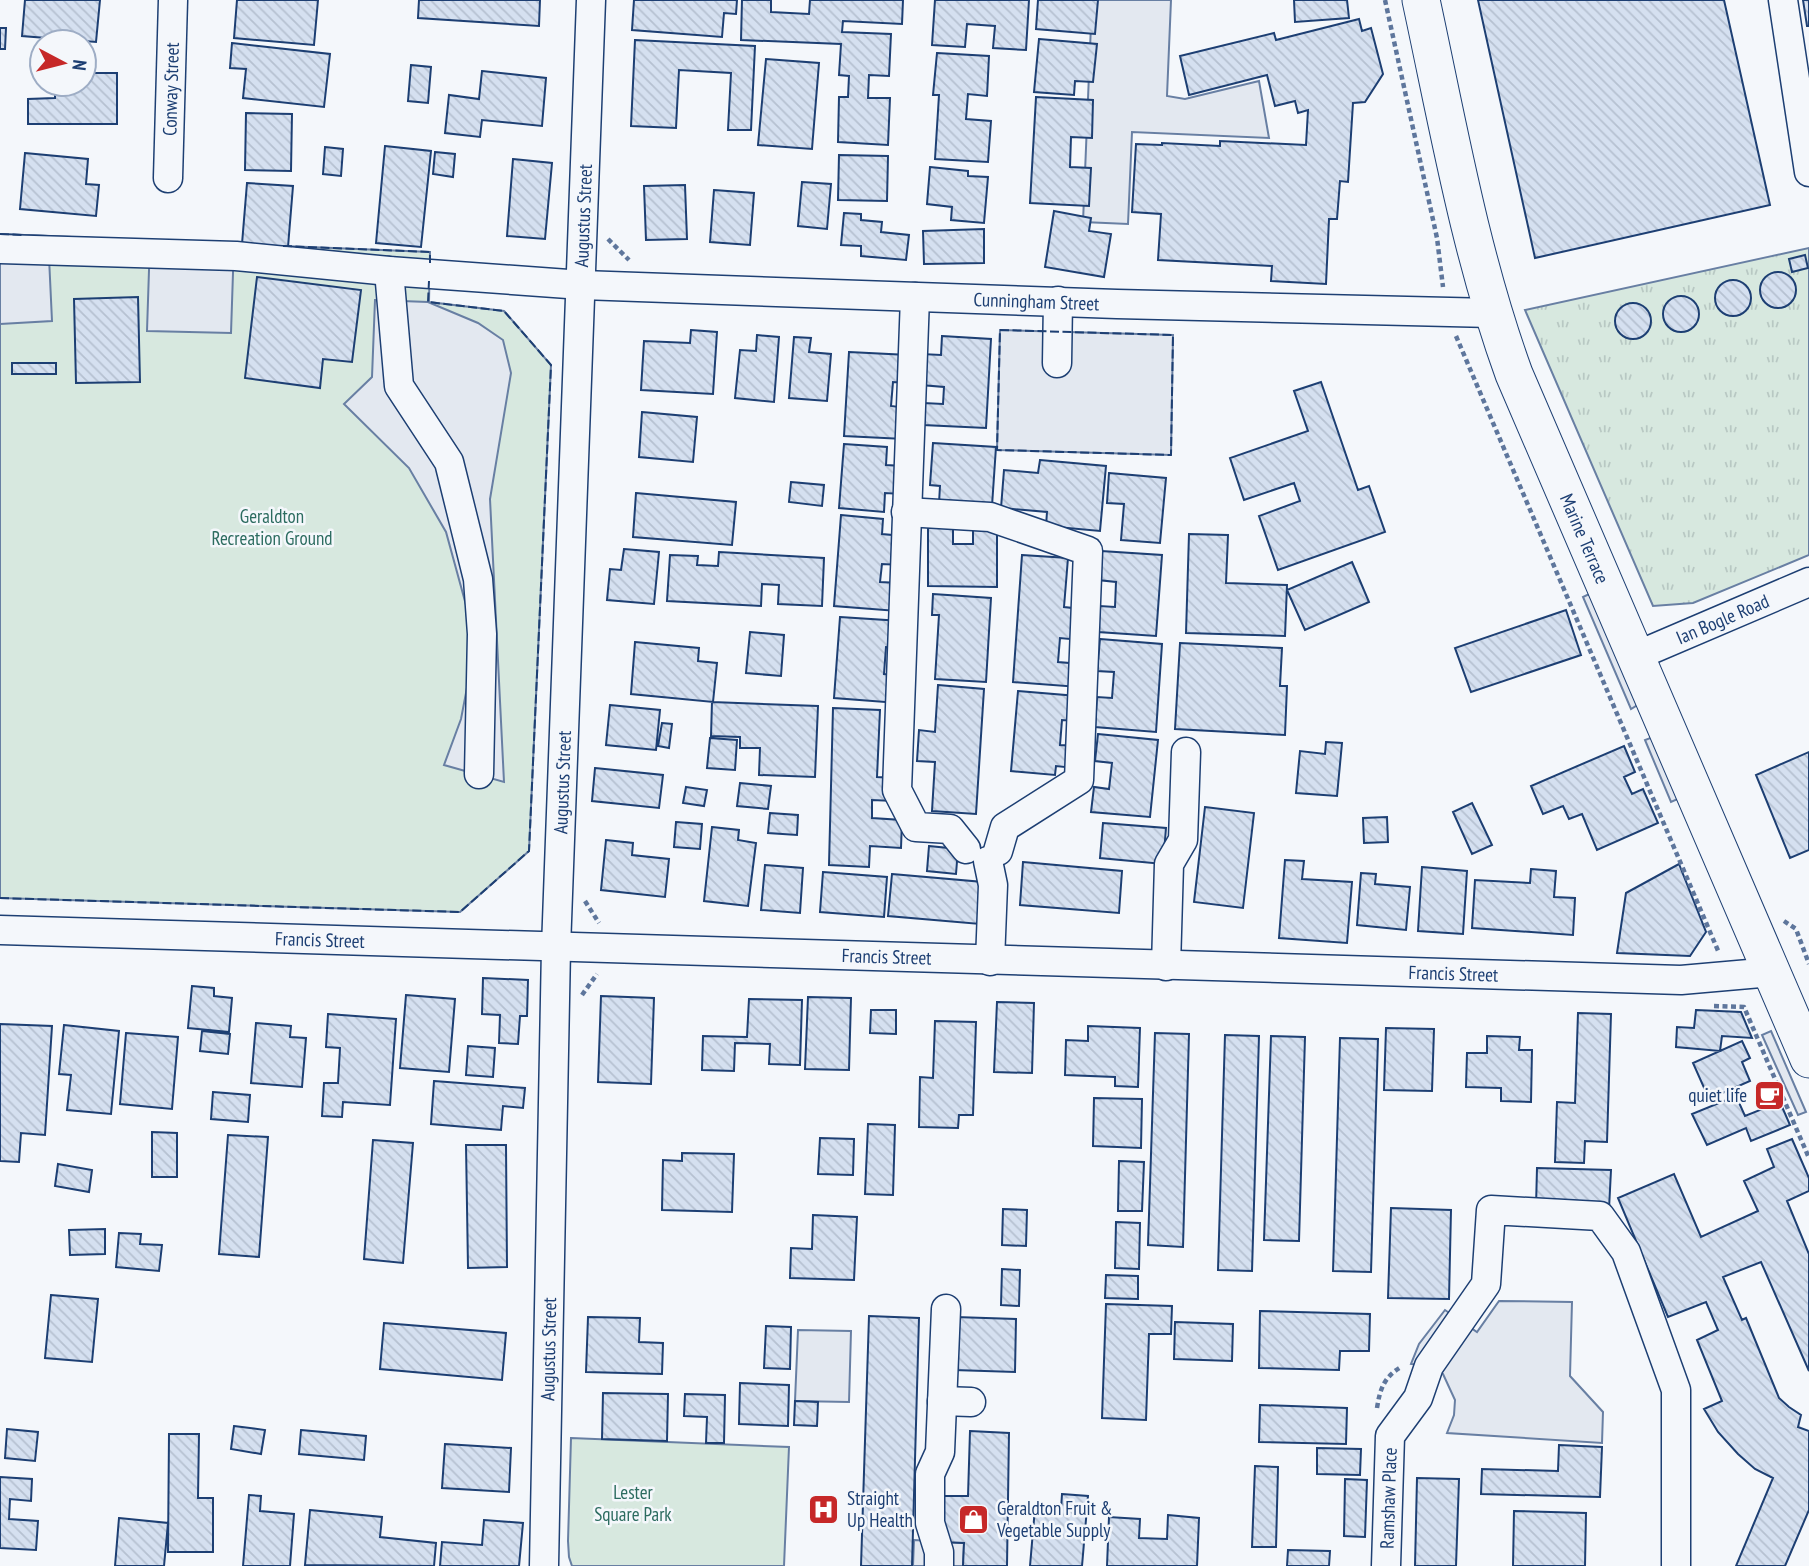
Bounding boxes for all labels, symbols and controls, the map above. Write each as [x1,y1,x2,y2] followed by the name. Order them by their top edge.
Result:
[28,28,98,98] north arrow
[157,41,184,136] street label: Conway Street
[67,59,92,72] text: N
[569,163,597,268] street label: Augustus Street
[973,287,1100,315] street label: Cunningham Street
[1555,490,1615,587] street label: Marine Terrace
[212,504,333,550] park label: Geraldton Recreation Ground
[1672,589,1772,649] street label: Ian Bogle Road
[548,729,576,834] street label: Augustus Street
[275,926,366,953] street label: Francis Street
[841,943,933,970] street label: Francis Street
[1408,960,1499,987] street label: Francis Street
[1753,1078,1787,1112] cafe icon: quiet life
[1688,1083,1747,1107] place label: quiet life
[535,1296,561,1401] street label: Augustus Street
[1375,1447,1402,1549] street label: Ramshaw Place
[594,1480,672,1526] park label: Lester Square Park
[847,1486,913,1532] place label: Straight Up Health
[807,1492,841,1526] hospital icon: Straight Up Health
[996,1496,1112,1542] place label: Geraldton Fruit & Vegetable Supply
[957,1502,991,1536] shop icon: Geraldton Fruit & Vegetable Supply

